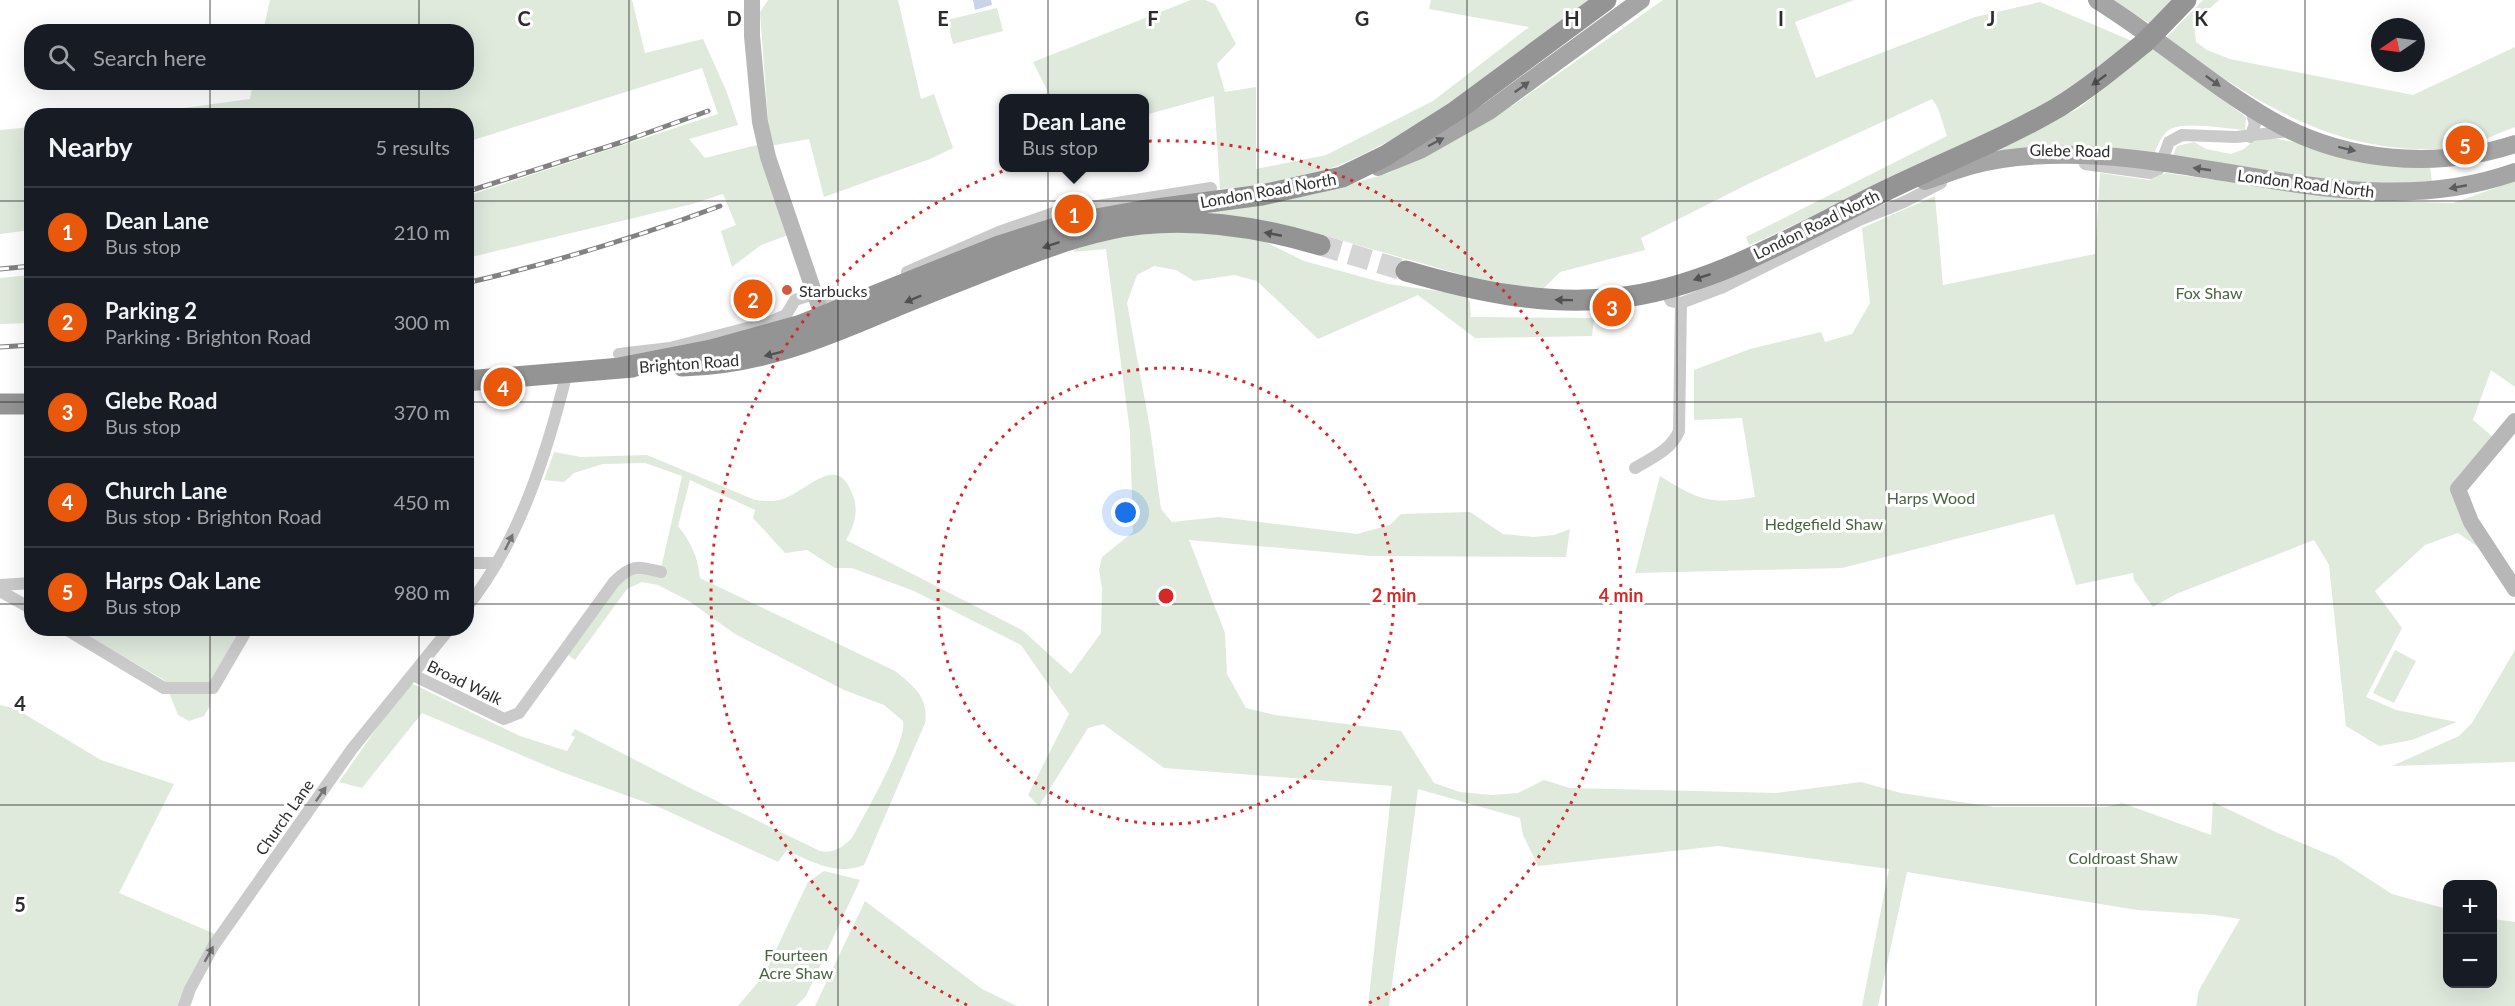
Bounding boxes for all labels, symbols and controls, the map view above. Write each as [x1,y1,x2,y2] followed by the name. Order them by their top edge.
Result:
[517,6,531,30] text: C
[726,6,742,30] text: D
[937,6,949,30] text: E
[1147,6,1159,30] text: F
[1355,6,1369,30] text: G
[1564,6,1580,30] text: H
[1778,6,1784,30] text: I
[1987,6,1995,30] text: J
[2194,6,2208,30] text: K
[2371,18,2425,72] north arrow
[24,24,474,90] search box
[45,41,78,74] icon: search
[93,44,206,71] text: Search here
[2091,73,2106,85] one-way arrow
[2205,74,2220,86] one-way arrow
[1514,82,1529,94] one-way arrow
[999,94,1149,172] popup
[1022,108,1126,135] text: Dean Lane
[2446,122,2484,168] pin: 5
[48,131,133,163] text: Nearby
[375,135,450,159] text: 5 results
[1022,135,1098,159] text: Bus stop
[1428,137,1445,147] one-way arrow
[2029,140,2111,160] street label: Glebe Road
[2338,144,2356,154] one-way arrow
[2193,165,2212,174] one-way arrow
[2236,165,2376,201] street label: London Road North
[1198,169,1338,211] street label: London Road North
[2449,183,2468,192] one-way arrow
[1750,185,1882,263] street label: London Road North
[1054,192,1094,236] pin: 1
[105,207,209,234] text: Dean Lane
[62,220,73,244] text: 1
[394,220,450,244] text: 210 m
[1263,229,1282,238] one-way arrow
[105,234,181,258] text: Bus stop
[1042,241,1060,251] one-way arrow
[1693,272,1711,282] one-way arrow
[734,276,772,322] pin: 2
[799,281,867,300] place label: Starbucks
[780,283,794,297] marker: Starbucks
[2175,283,2243,302] park label: Fox Shaw
[1592,284,1632,330] pin: 3
[904,295,922,304] one-way arrow
[1555,295,1574,305] one-way arrow
[105,297,197,324] text: Parking 2
[62,310,73,334] text: 2
[394,310,450,334] text: 300 m
[105,324,311,348] text: Parking · Brighton Road
[763,349,782,359] one-way arrow
[638,350,740,376] street label: Brighton Road
[484,364,522,410] pin: 4
[105,387,217,414] text: Glebe Road
[62,400,73,424] text: 3
[394,400,450,424] text: 370 m
[105,414,181,438] text: Bus stop
[105,477,227,504] text: Church Lane
[1887,488,1975,507] park label: Harps Wood
[62,490,73,514] text: 4
[394,490,450,514] text: 450 m
[1111,498,1140,527] your location
[105,504,322,528] text: Bus stop · Brighton Road
[1765,514,1884,533] park label: Hedgefield Shaw
[505,533,514,550] one-way arrow
[105,567,261,594] text: Harps Oak Lane
[62,580,73,604] text: 5
[394,580,450,604] text: 980 m
[1372,584,1416,606] text: 2 min
[1599,584,1643,606] text: 4 min
[1156,586,1176,606] centre of rings
[105,594,181,618] text: Bus stop
[424,656,506,709] street label: Broad Walk
[14,691,26,715] text: 4
[251,775,317,859] street label: Church Lane
[315,786,327,802] one-way arrow
[2068,848,2178,867] park label: Coldroast Shaw
[2443,880,2497,988] map controls
[2443,880,2497,934] button: +
[14,892,26,916] text: 5
[2443,934,2497,988] button: −
[204,945,214,962] one-way arrow
[759,945,834,982] park label: Fourteen Acre Shaw

